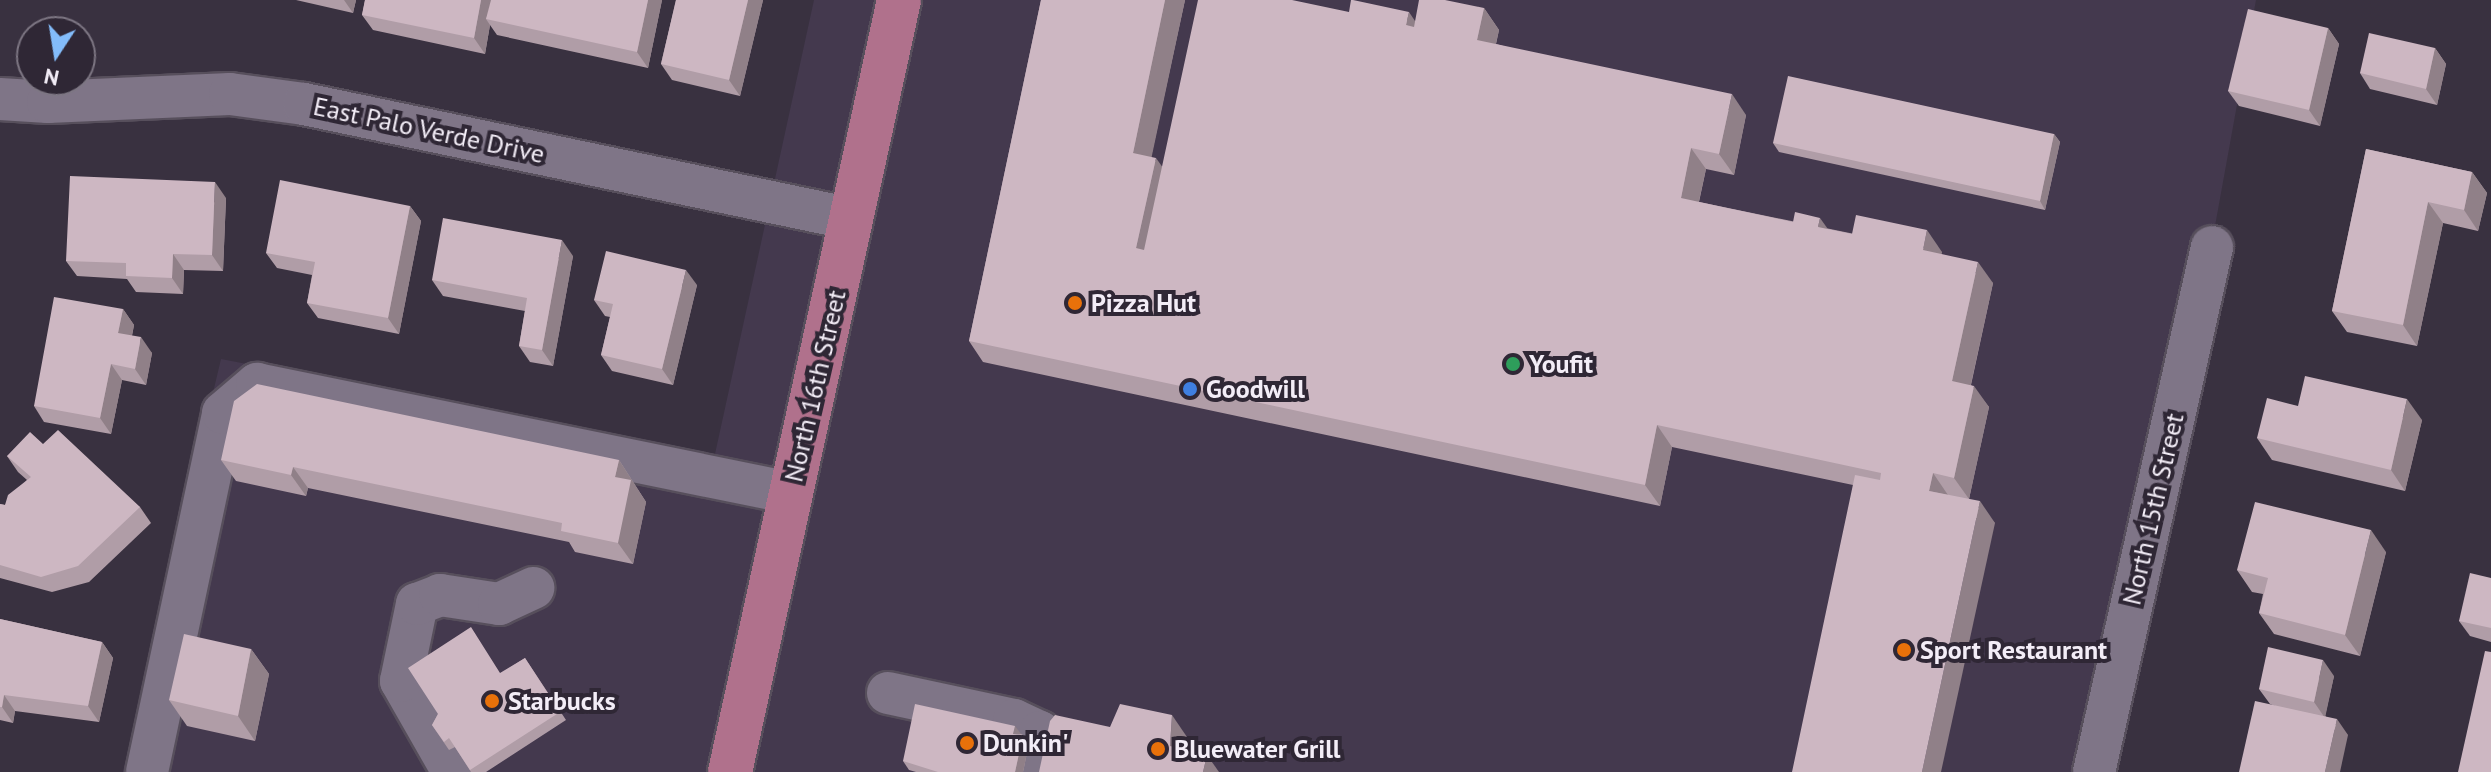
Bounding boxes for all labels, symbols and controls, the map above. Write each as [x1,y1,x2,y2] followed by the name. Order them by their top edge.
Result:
[16,16,96,96] north arrow
[41,62,61,93] text: N
[310,90,548,170] street label: East Palo Verde Drive
[778,287,852,485] street label: North 16th Street
[1091,287,1196,319] place label: Pizza Hut
[1066,294,1084,312] marker: Pizza Hut
[1529,348,1593,380] place label: Youfit
[1504,355,1522,373] marker: Youfit
[1206,373,1305,405] place label: Goodwill
[1181,380,1199,398] marker: Goodwill
[2116,410,2190,608] street label: North 15th Street
[1920,634,2107,666] place label: Sport Restaurant
[1895,641,1913,659] marker: Sport Restaurant
[508,685,616,717] place label: Starbucks
[483,692,501,710] marker: Starbucks
[983,727,1069,759] place label: Dunkin'
[1174,733,1341,765] place label: Bluewater Grill
[958,734,976,752] marker: Dunkin'
[1149,740,1167,758] marker: Bluewater Grill

